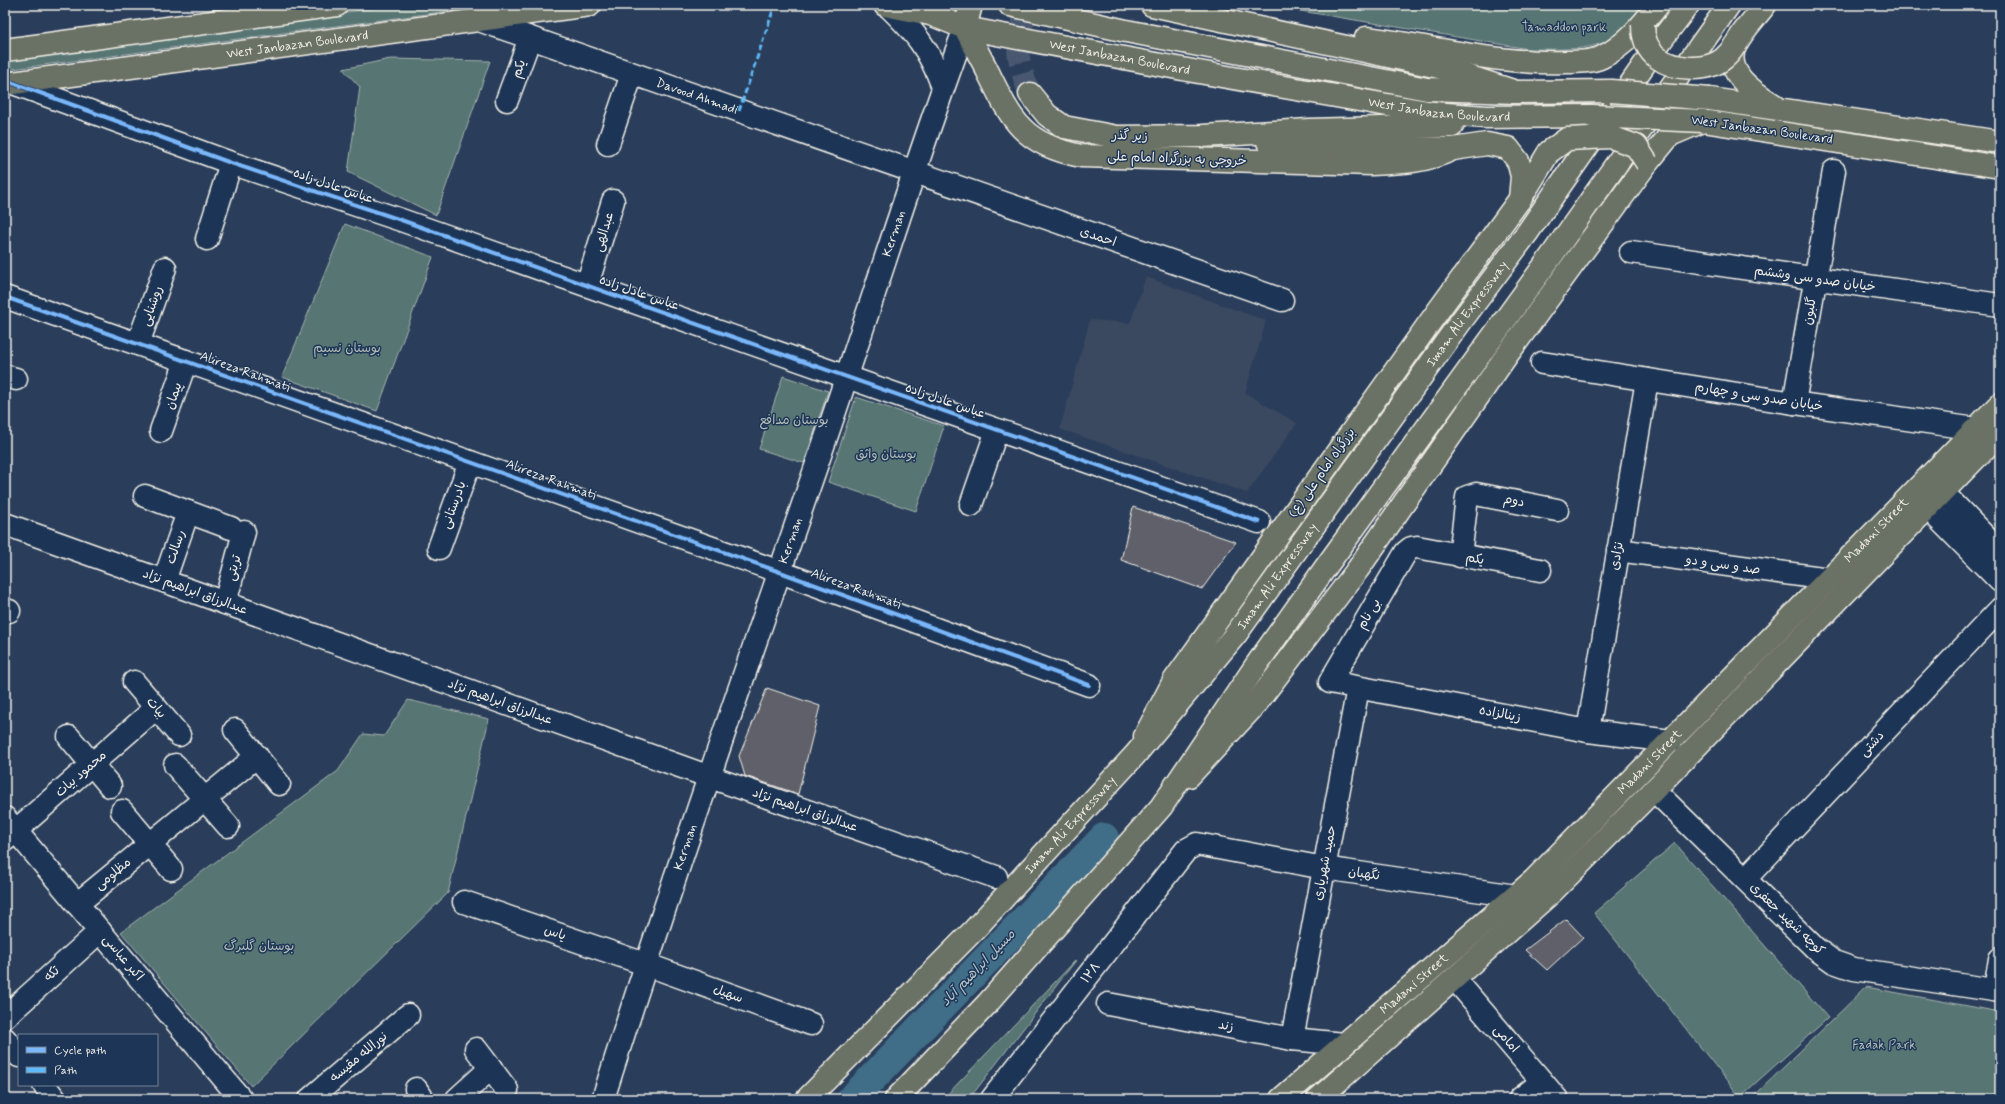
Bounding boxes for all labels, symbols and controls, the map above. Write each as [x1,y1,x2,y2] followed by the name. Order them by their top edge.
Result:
[1522,19,1607,36] park label: Tamaddon park
[225,27,369,63] street label: West Janbazan Boulevard
[1048,36,1192,79] street label: West Janbazan Boulevard
[508,57,531,81] street label: یکم
[654,74,740,118] street label: Davood Ahmadi
[1367,93,1510,126] street label: West Janbazan Boulevard
[1690,112,1834,148] street label: West Janbazan Boulevard
[1111,127,1148,145] street label: زیر گذر
[1107,148,1247,171] street label: خروجی به بزرگراه امام علی
[291,164,375,208] street label: عباس عادل زاده
[878,208,909,259] street label: Kerman
[590,210,618,254] street label: عبدالهی
[1078,223,1118,251] street label: احمدی
[1423,257,1512,370] street label: Imam Ali Expressway
[1753,262,1877,297] street label: خیابان صدو سی وششم
[597,271,681,315] street label: عباس عادل زاده
[137,284,167,328] street label: روشنایی
[1799,295,1821,326] street label: گلبون
[313,340,381,358] park label: بوستان نسیم
[198,348,292,396] street label: Alireza Rahmati
[1694,378,1824,417] street label: خیابان صدو سی و چهارم
[903,379,987,423] street label: عباس عادل زاده
[161,380,187,412] street label: پیمان
[759,412,829,430] park label: بوستان مدافع
[1285,425,1360,522] street label: بزرگراه امام علی (ع)
[856,446,916,463] park label: بوستان واثق
[504,456,598,504] street label: Alireza Rahmati
[438,479,470,531] street label: بادرستانی
[1502,491,1526,512] street label: دوم
[1841,494,1912,567] street label: Madani Street
[775,515,806,566] street label: Kerman
[1233,520,1322,633] street label: Imam Ali Expressway
[162,528,190,566] street label: رسالت
[1606,540,1628,572] street label: نژادی
[1464,549,1486,570] street label: یکم
[1684,551,1761,579] street label: صد و سی و دو
[222,553,246,583] street label: تربتی
[140,565,250,620] street label: عبدالرزاق ابراهیم نژاد
[809,565,903,613] street label: Alireza Rahmati
[1353,595,1385,633] street label: بی نام
[445,675,555,730] street label: عبدالرزاق ابراهیم نژاد
[142,694,170,722] street label: بیات
[1478,702,1522,726] street label: زینالزاده
[1614,725,1686,798] street label: Madani Street
[1856,727,1888,761] street label: دشتی
[52,747,110,801] street label: محمود بیات
[1021,773,1120,878] street label: Imam Ali Expressway
[750,784,860,837] street label: عبدالرزاق ابراهیم نژاد
[670,822,701,873] street label: Kerman
[1309,824,1341,902] street label: حمید شهریاری
[91,854,135,894] street label: مظلومی
[1347,863,1381,885] street label: نگهبان
[1746,879,1828,959] street label: کوچه شهید جعفری
[542,921,568,945] street label: یاس
[937,925,1021,1011] water label: مسیل ابراهیم آباد
[99,931,147,985] street label: اکبر عباسی
[224,938,294,955] park label: بوستان گلبرگ
[1376,949,1452,1018] street label: Madani Street
[1077,959,1105,987] street label: ۱۲۸
[41,962,64,985] street label: تکه
[711,981,745,1007] street label: سهیل
[1217,1016,1235,1036] street label: زند
[1489,1022,1523,1056] street label: امامی
[326,1028,392,1086] street label: نورالله مقیسه
[18,1034,158,1086] legend
[1852,1037,1916,1054] park label: Fadak Park
[54,1043,106,1059] text: Cycle path
[54,1063,77,1079] text: Path

